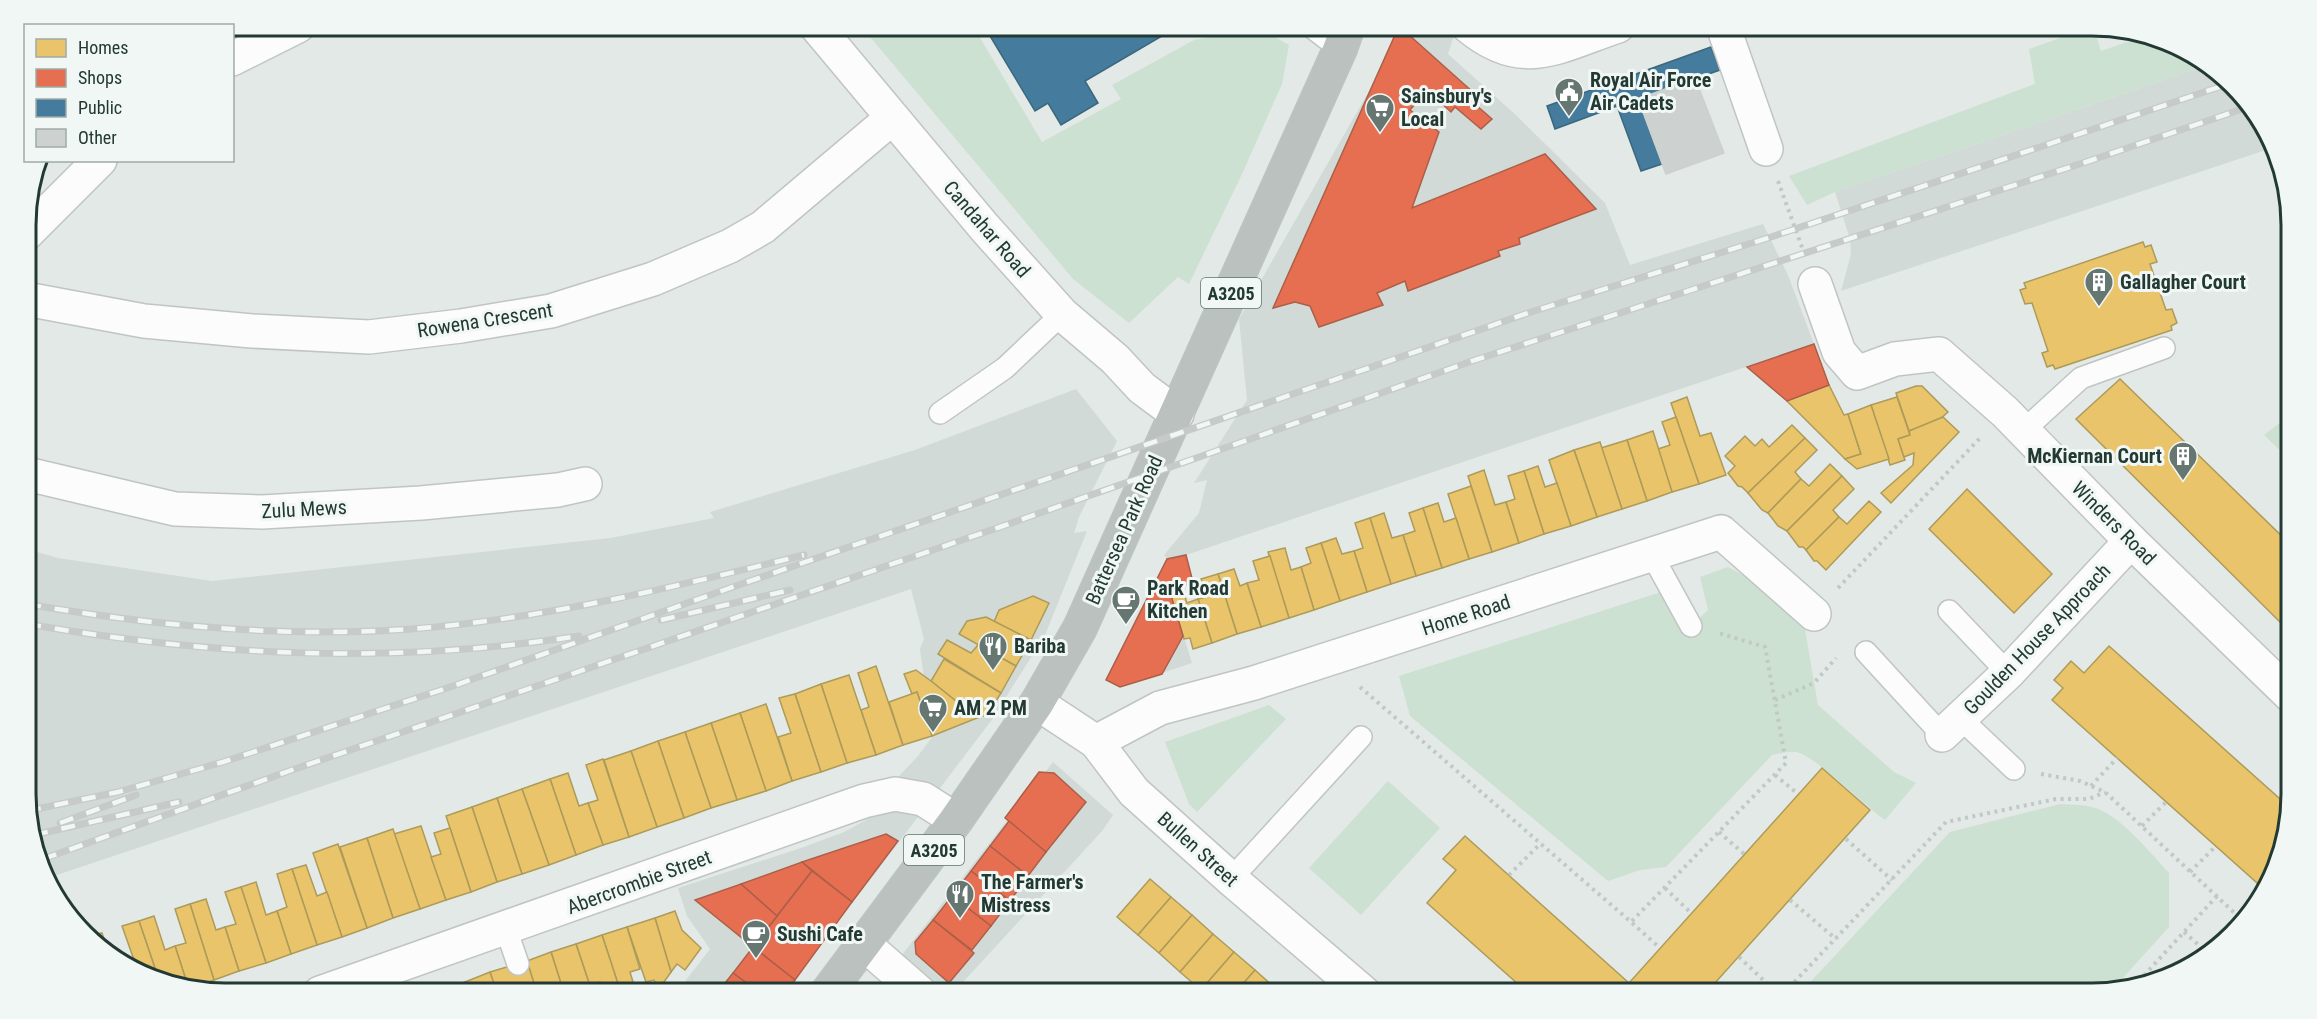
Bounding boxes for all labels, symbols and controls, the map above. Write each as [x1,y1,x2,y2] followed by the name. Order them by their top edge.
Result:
[24,24,234,162] legend
[78,37,128,58] text: Homes
[78,67,122,88] text: Shops
[1590,68,1711,115] place label: Royal Air Force Air Cadets
[1553,76,1585,118] public building icon: Royal Air Force Air Cadets
[1401,84,1492,131] place label: Sainsbury's Local
[1364,92,1396,134] supermarket icon: Sainsbury's Local
[78,97,122,118] text: Public
[78,127,117,148] text: Other
[939,176,1035,282] street label: Candahar Road
[2083,266,2115,308] building icon: Gallagher Court
[2120,270,2246,294] place label: Gallagher Court
[1201,278,1261,308] road number: A3205
[416,297,555,343] street label: Rowena Crescent
[2167,440,2199,482] building icon: McKiernan Court
[2027,444,2162,468] place label: McKiernan Court
[1080,452,1168,608] street label: Battersea Park Road
[2067,476,2161,570] street label: Winders Road
[261,495,347,523] street label: Zulu Mews
[1959,559,2115,719] street label: Goulden House Approach
[1147,576,1229,623] place label: Park Road Kitchen
[1110,584,1142,626] cafe icon: Park Road Kitchen
[1419,589,1513,641] street label: Home Road
[977,630,1009,672] restaurant icon: Bariba
[1014,634,1066,658] place label: Bariba
[917,692,949,734] supermarket icon: AM 2 PM
[954,696,1027,720] place label: AM 2 PM
[1153,807,1243,892] street label: Bullen Street
[904,835,964,865] road number: A3205
[563,845,715,919] street label: Abercrombie Street
[981,870,1084,917] place label: The Farmer's Mistress
[944,878,976,920] restaurant icon: The Farmer's Mistress
[740,918,772,960] cafe icon: Sushi Cafe
[777,922,863,946] place label: Sushi Cafe

